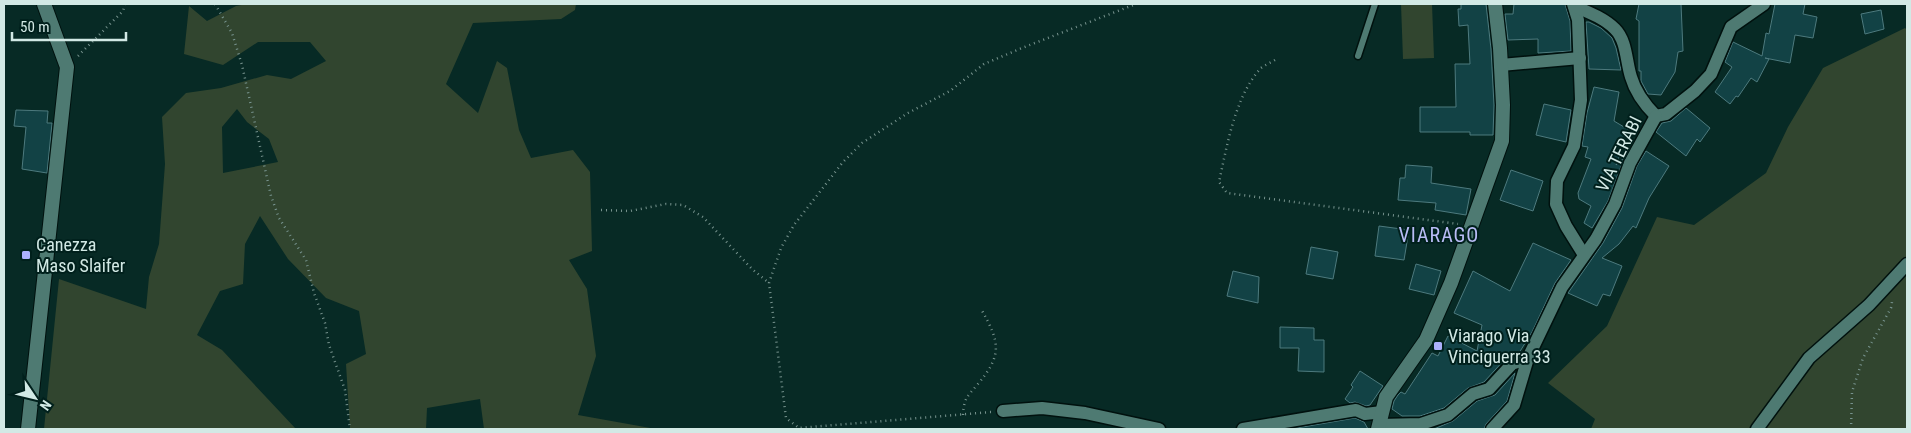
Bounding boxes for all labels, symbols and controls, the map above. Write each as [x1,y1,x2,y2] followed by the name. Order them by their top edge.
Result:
[12,10,126,42] scale bar
[20,18,50,36] text: 50 m
[1591,113,1646,195] street label: VIA TERABI
[1399,223,1479,247] district label: VIARAGO
[36,234,126,276] place label: Canezza Maso Slaifer
[20,249,32,261] marker: Canezza Maso Slaifer
[1448,325,1551,367] place label: Viarago Via Vinciguerra 33
[1432,340,1444,352] marker: Viarago Via Vinciguerra 33
[10,373,60,423] north arrow
[37,397,55,414] text: N

